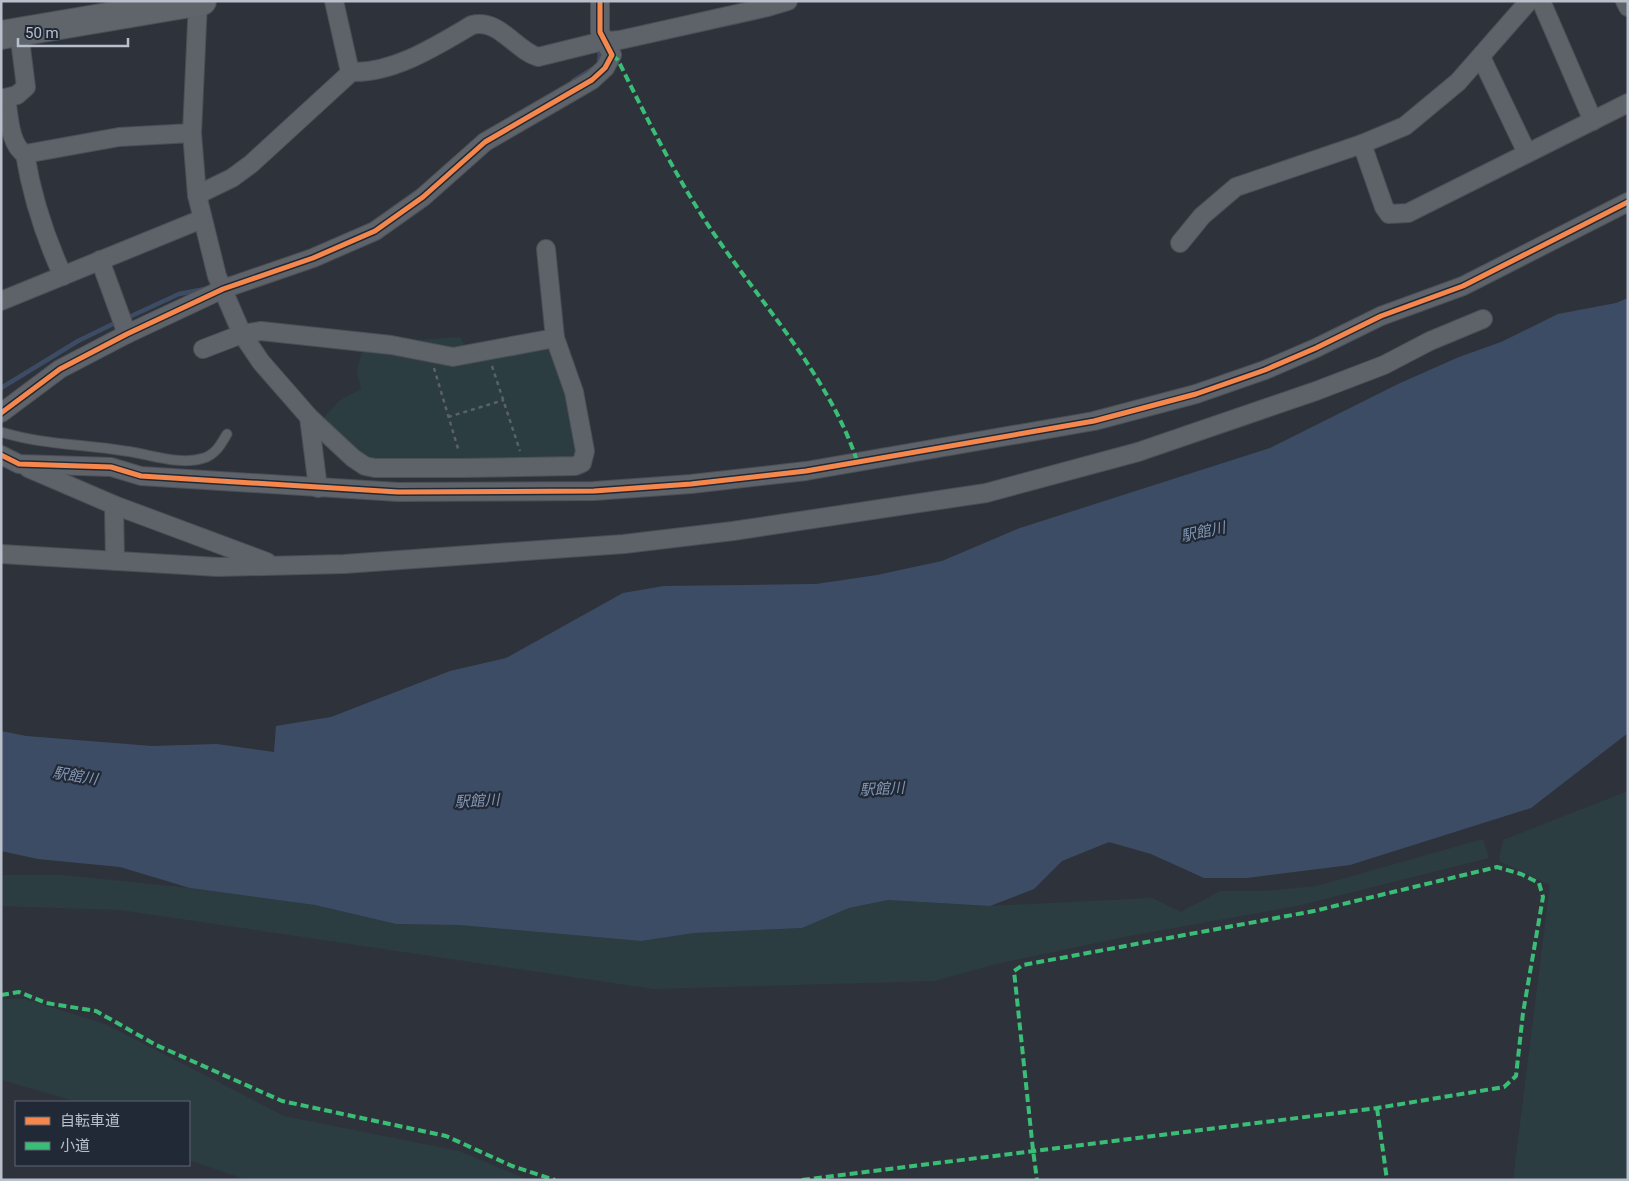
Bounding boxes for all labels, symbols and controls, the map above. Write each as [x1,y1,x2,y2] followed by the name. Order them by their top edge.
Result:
[18,15,128,47] scale bar
[25,24,59,42] text: 50 m
[1179,518,1229,545] water label: 駅館川
[51,764,101,789] water label: 駅館川
[859,779,907,799] water label: 駅館川
[454,791,502,811] water label: 駅館川
[15,1101,190,1166] legend
[60,1112,120,1130] text: 自転車道
[60,1137,90,1155] text: 小道

